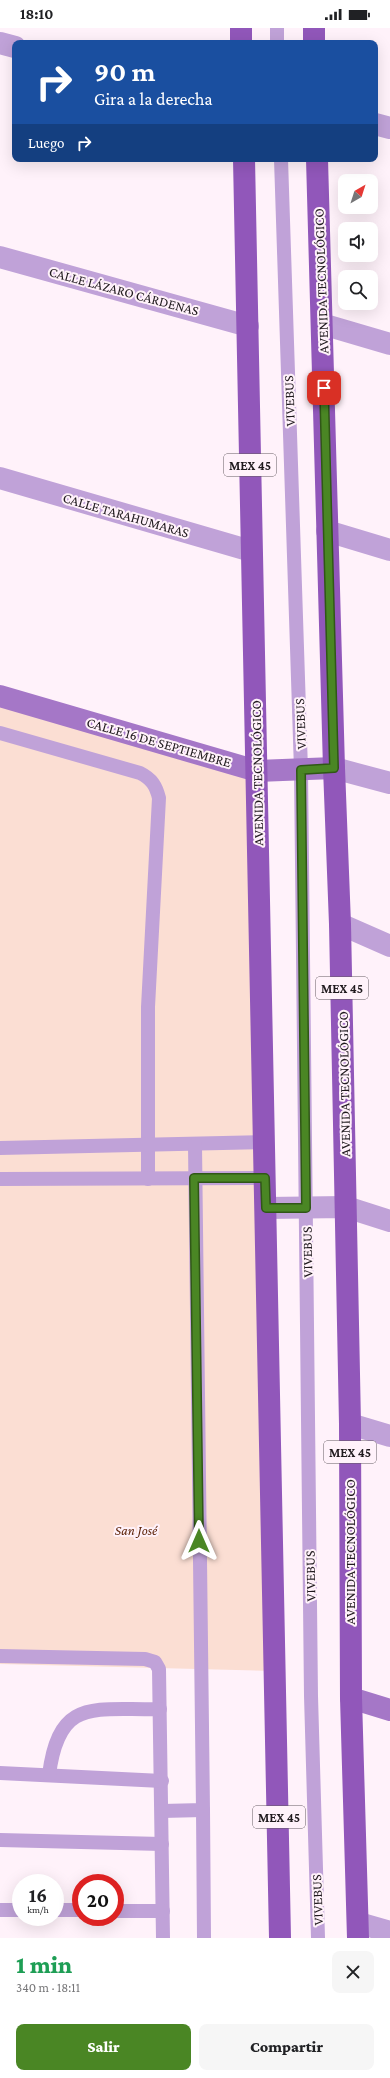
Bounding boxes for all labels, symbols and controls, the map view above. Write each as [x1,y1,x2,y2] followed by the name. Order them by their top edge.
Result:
[20,6,53,22] text: 18:10
[28,56,80,108] icon: right
[94,56,155,87] text: 90 m
[94,89,213,109] text: Gira a la derecha
[73,132,95,154] icon: right
[28,135,65,151] text: Luego
[338,174,378,214] north arrow
[338,174,378,310] map controls
[310,208,332,354] street label: AVENIDA TECNOLÓGICO
[338,222,378,262] button: sound
[47,263,201,319] street label: CALLE LÁZARO CÁRDENAS
[338,270,378,310] button: search
[307,371,341,405] pin
[280,375,298,427] street label: VIVEBUS
[313,377,335,399] icon: arrive
[224,454,276,476] road number: MEX 45
[61,489,191,541] street label: CALLE TARAHUMARAS
[291,698,309,750] street label: VIVEBUS
[248,700,266,846] street label: AVENIDA TECNOLÓGICO
[85,714,233,770] street label: CALLE 16 DE SEPTIEMBRE
[316,977,368,999] road number: MEX 45
[335,1011,353,1157] street label: AVENIDA TECNOLÓGICO
[299,1226,315,1278] street label: VIVEBUS
[324,1441,376,1463] road number: MEX 45
[342,1479,358,1625] street label: AVENIDA TECNOLÓGICO
[178,1520,220,1562] position arrow
[115,1522,158,1538] park label: San José
[302,1550,318,1602] street label: VIVEBUS
[253,1806,305,1828] road number: MEX 45
[72,1874,124,1926] speed limit sign: 20
[308,1874,326,1926] street label: VIVEBUS
[29,1884,47,1906] text: 16
[27,1904,49,1915] text: km/h
[16,1951,72,1978] text: 1 min
[332,1951,374,1993] button: close
[16,1980,80,1995] text: 340 m · 18:11
[16,2024,191,2070] button: Salir
[199,2024,374,2070] button: Compartir

